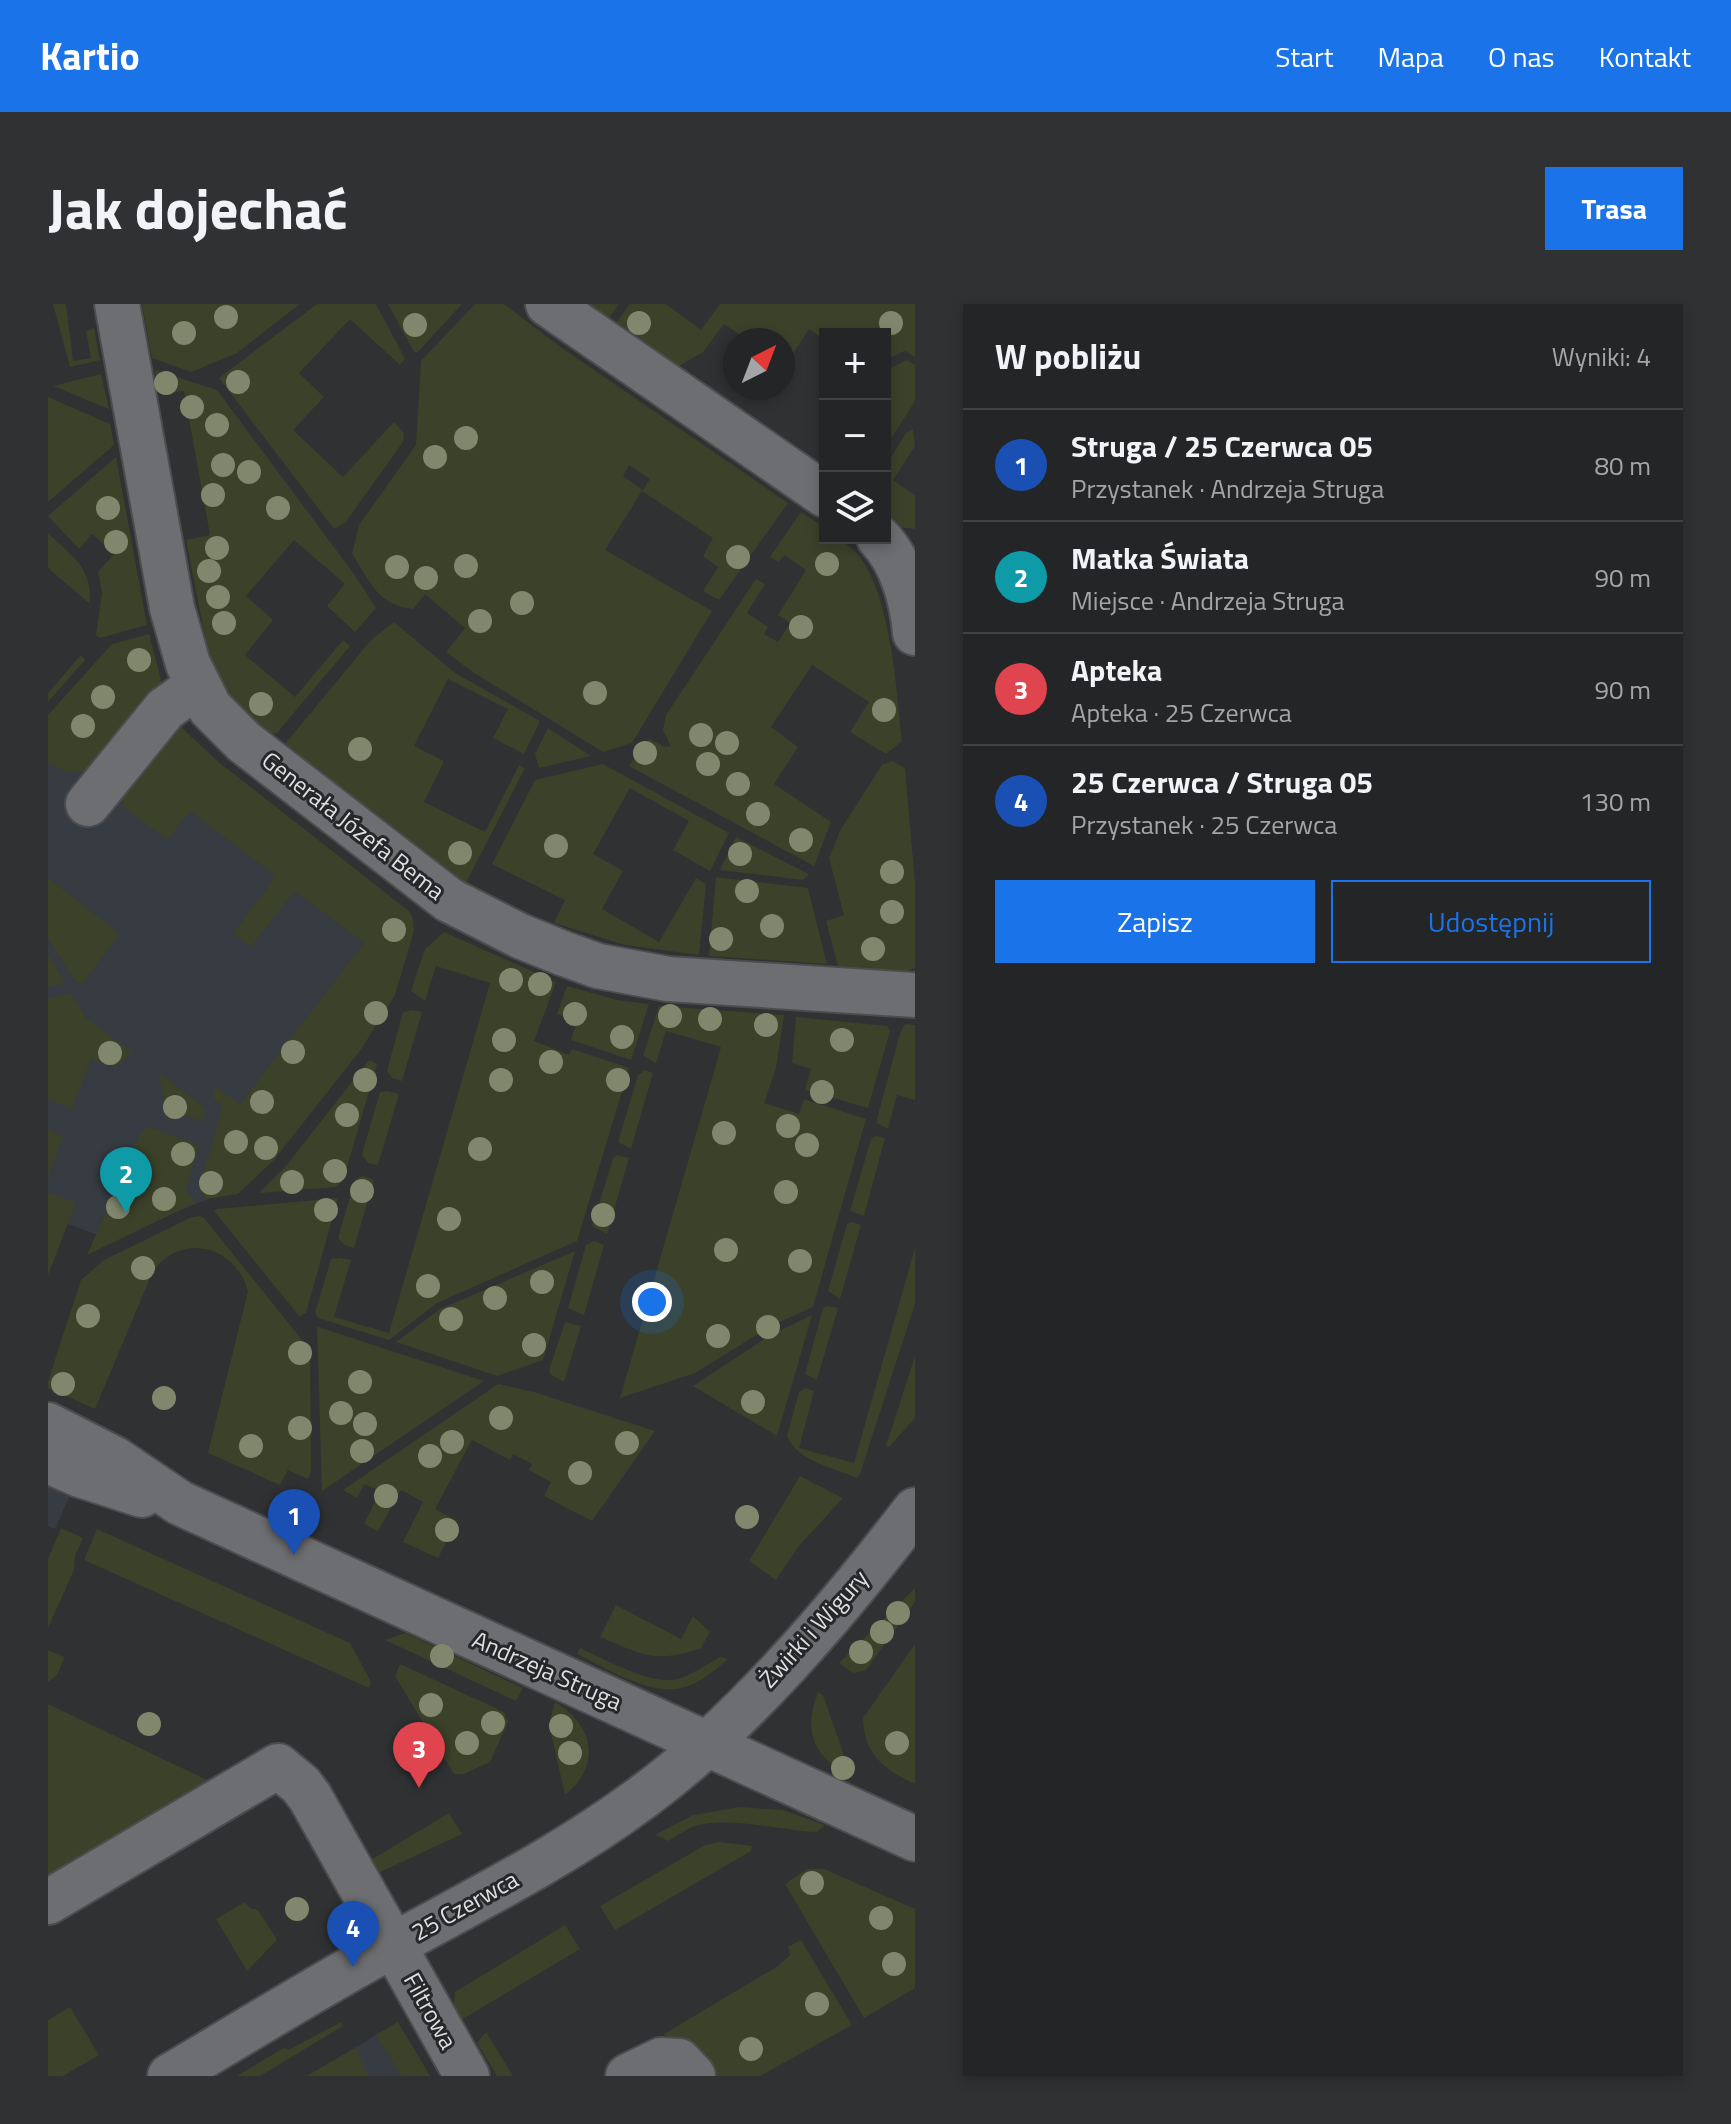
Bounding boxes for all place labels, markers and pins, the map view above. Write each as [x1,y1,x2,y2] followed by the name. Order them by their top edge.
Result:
[100,1147,152,1213] pin: 2
[268,1489,320,1555] pin: 1
[393,1722,445,1788] pin: 3
[327,1901,379,1967] pin: 4

